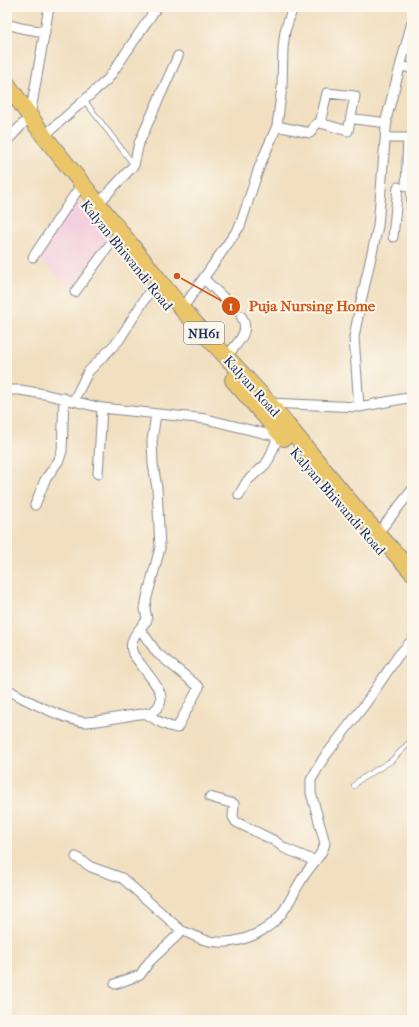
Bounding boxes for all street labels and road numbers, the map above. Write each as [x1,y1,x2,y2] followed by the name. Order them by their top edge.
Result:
[77,197,177,314] street label: Kalyan Bhiwandi Road
[184,322,224,344] road number: NH61
[220,352,284,421] street label: Kalyan Road
[286,444,389,559] street label: Kalyan Bhiwandi Road

